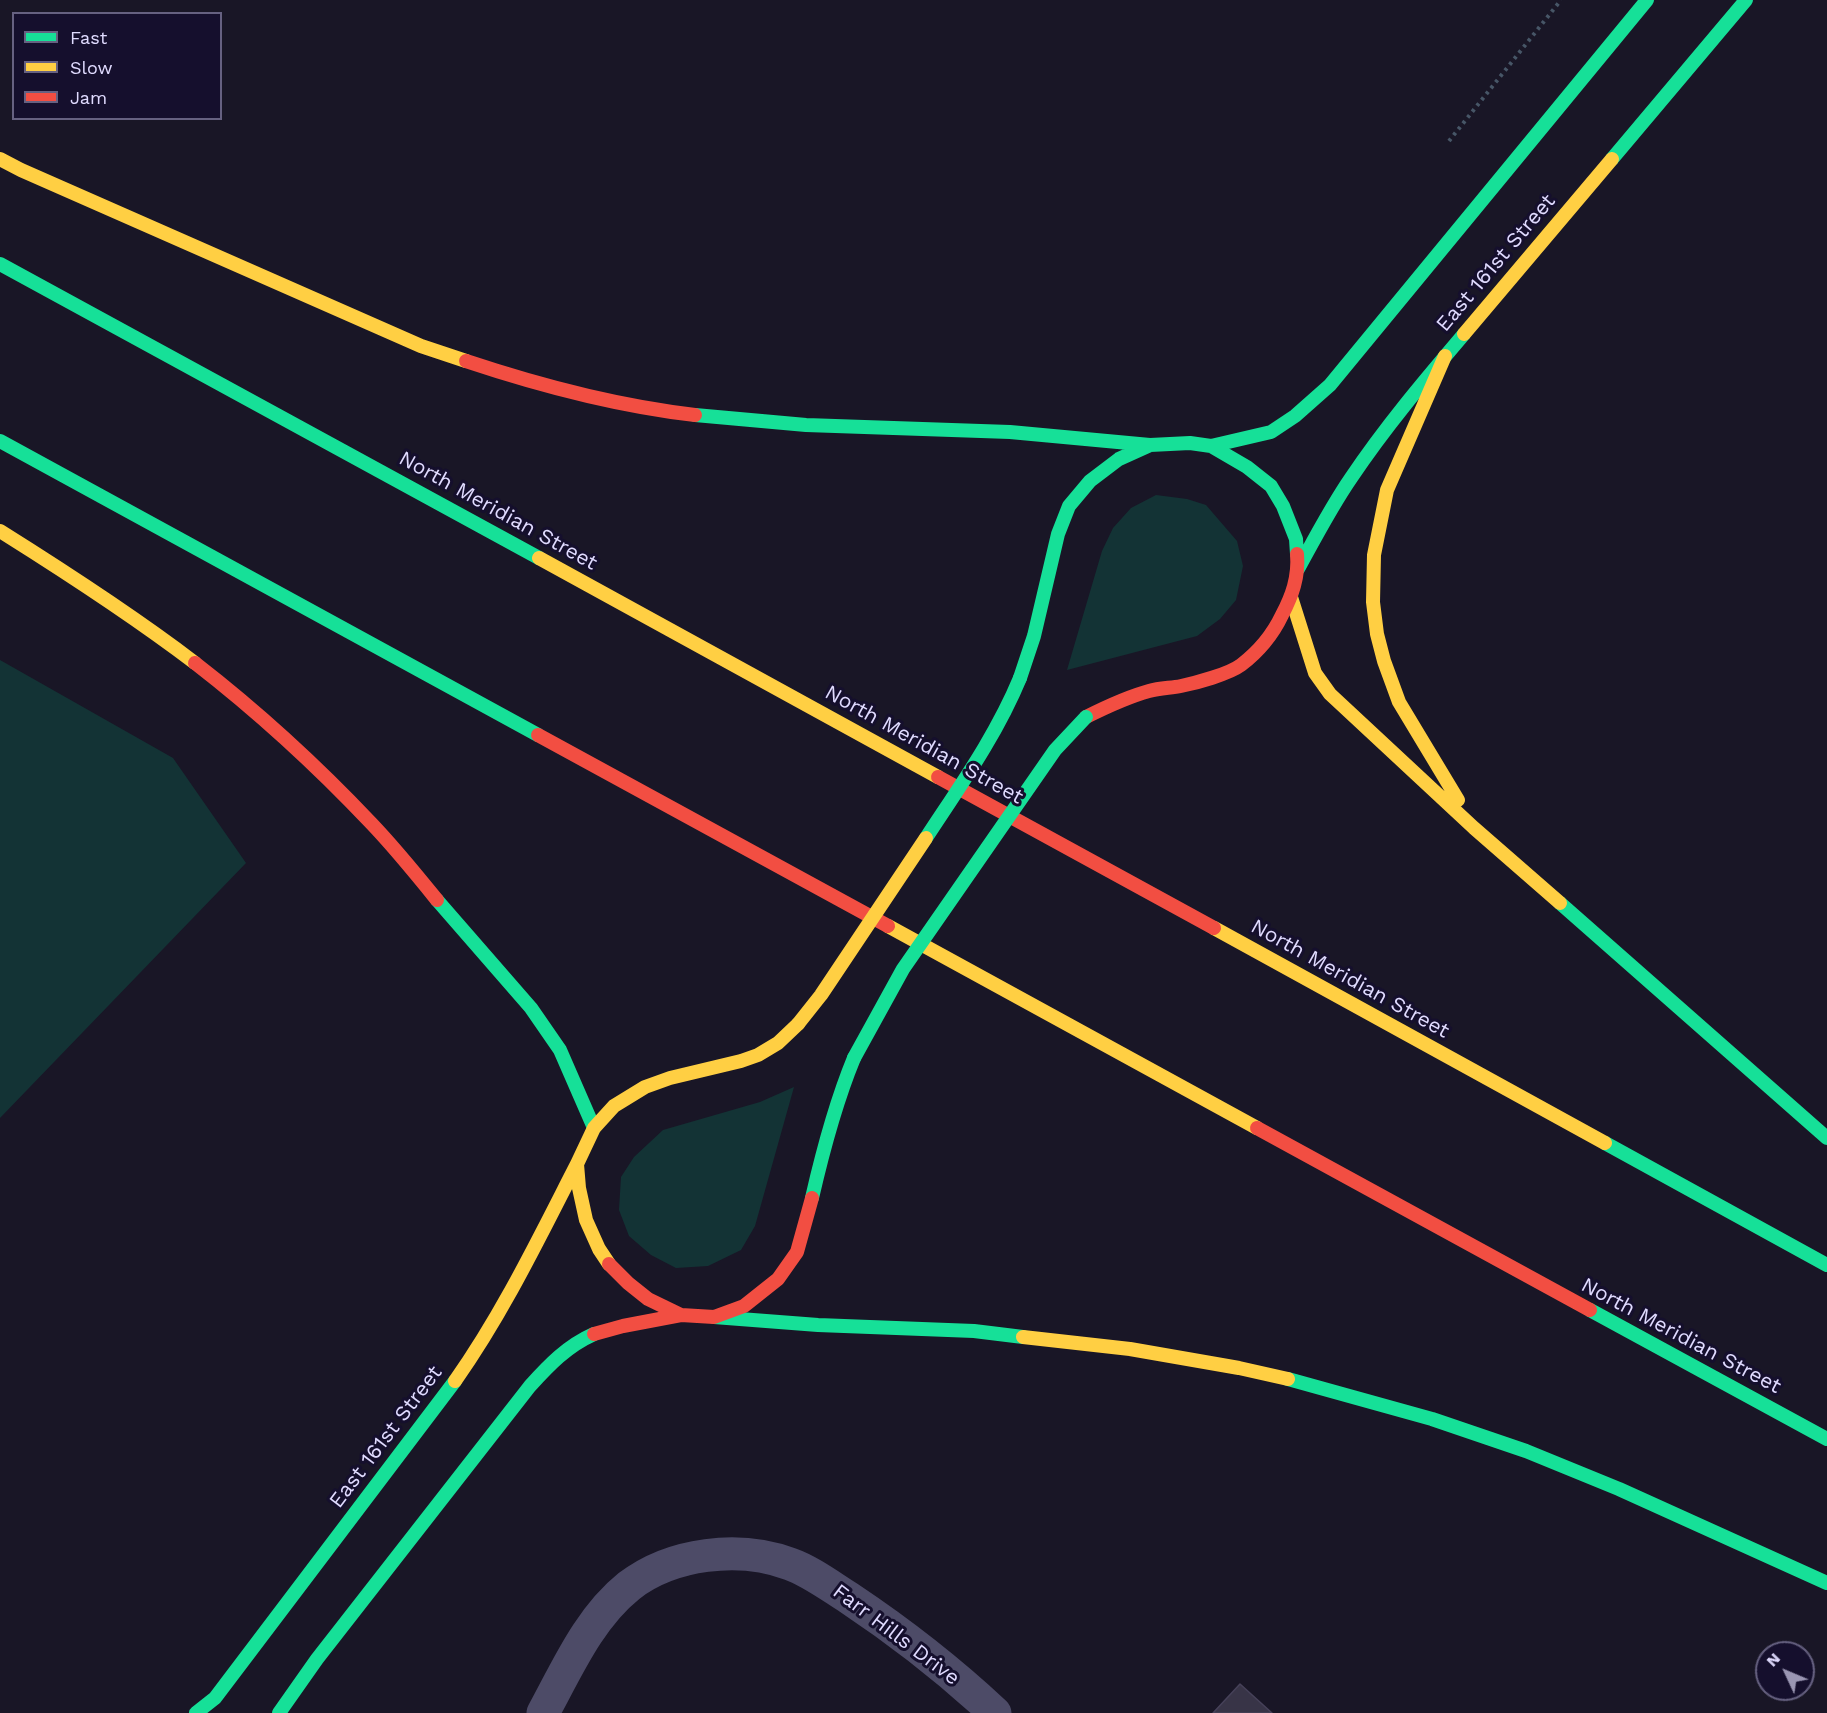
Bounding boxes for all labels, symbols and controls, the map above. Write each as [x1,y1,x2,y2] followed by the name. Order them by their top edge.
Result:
[12,12,222,120] legend
[70,27,107,48] text: Fast
[70,57,113,78] text: Slow
[70,87,107,108] text: Jam
[1431,189,1561,337] street label: East 161st Street
[394,446,602,576] street label: North Meridian Street
[820,680,1028,810] street label: North Meridian Street
[1246,914,1454,1044] street label: North Meridian Street
[1577,1273,1785,1399] street label: North Meridian Street
[324,1361,448,1513] street label: East 161st Street
[828,1579,964,1691] street label: Farr Hills Drive
[1755,1641,1815,1701] north arrow
[1762,1649,1784,1670] text: N

